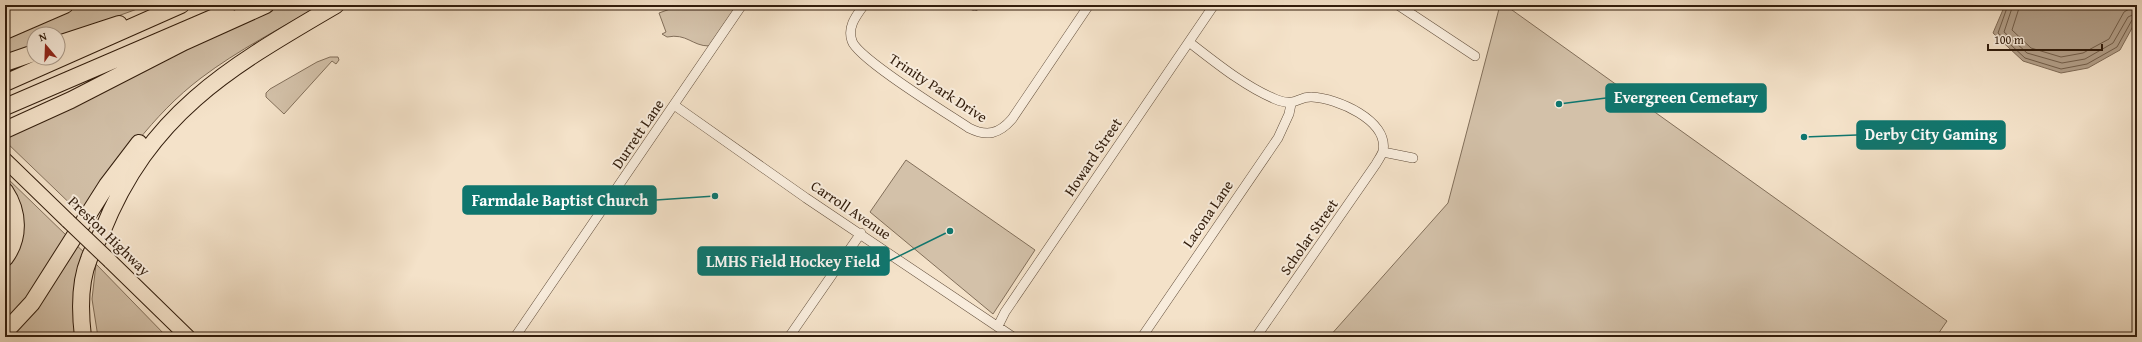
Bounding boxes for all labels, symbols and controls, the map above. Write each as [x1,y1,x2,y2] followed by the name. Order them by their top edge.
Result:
[26,26,66,66] north arrow
[1988,26,2102,52] scale bar
[37,28,49,45] text: N
[1994,31,2024,48] text: 100 m
[885,48,992,127] street label: Trinity Park Drive
[1606,84,1766,112] callout: Evergreen Cemetary
[1614,85,1759,109] text: Evergreen Cemetary
[606,95,669,173] street label: Durrett Lane
[1059,113,1127,200] street label: Howard Street
[1857,121,2005,149] callout: Derby City Gaming
[1865,122,1998,146] text: Derby City Gaming
[807,175,896,244] street label: Carroll Avenue
[1177,176,1238,252] street label: Lacona Lane
[463,186,656,214] callout: Farmdale Baptist Church
[472,188,649,212] text: Farmdale Baptist Church
[64,191,155,281] street label: Preston Highway
[1275,194,1343,279] street label: Scholar Street
[698,247,889,275] callout: LMHS Field Hockey Field
[706,249,881,273] text: LMHS Field Hockey Field

